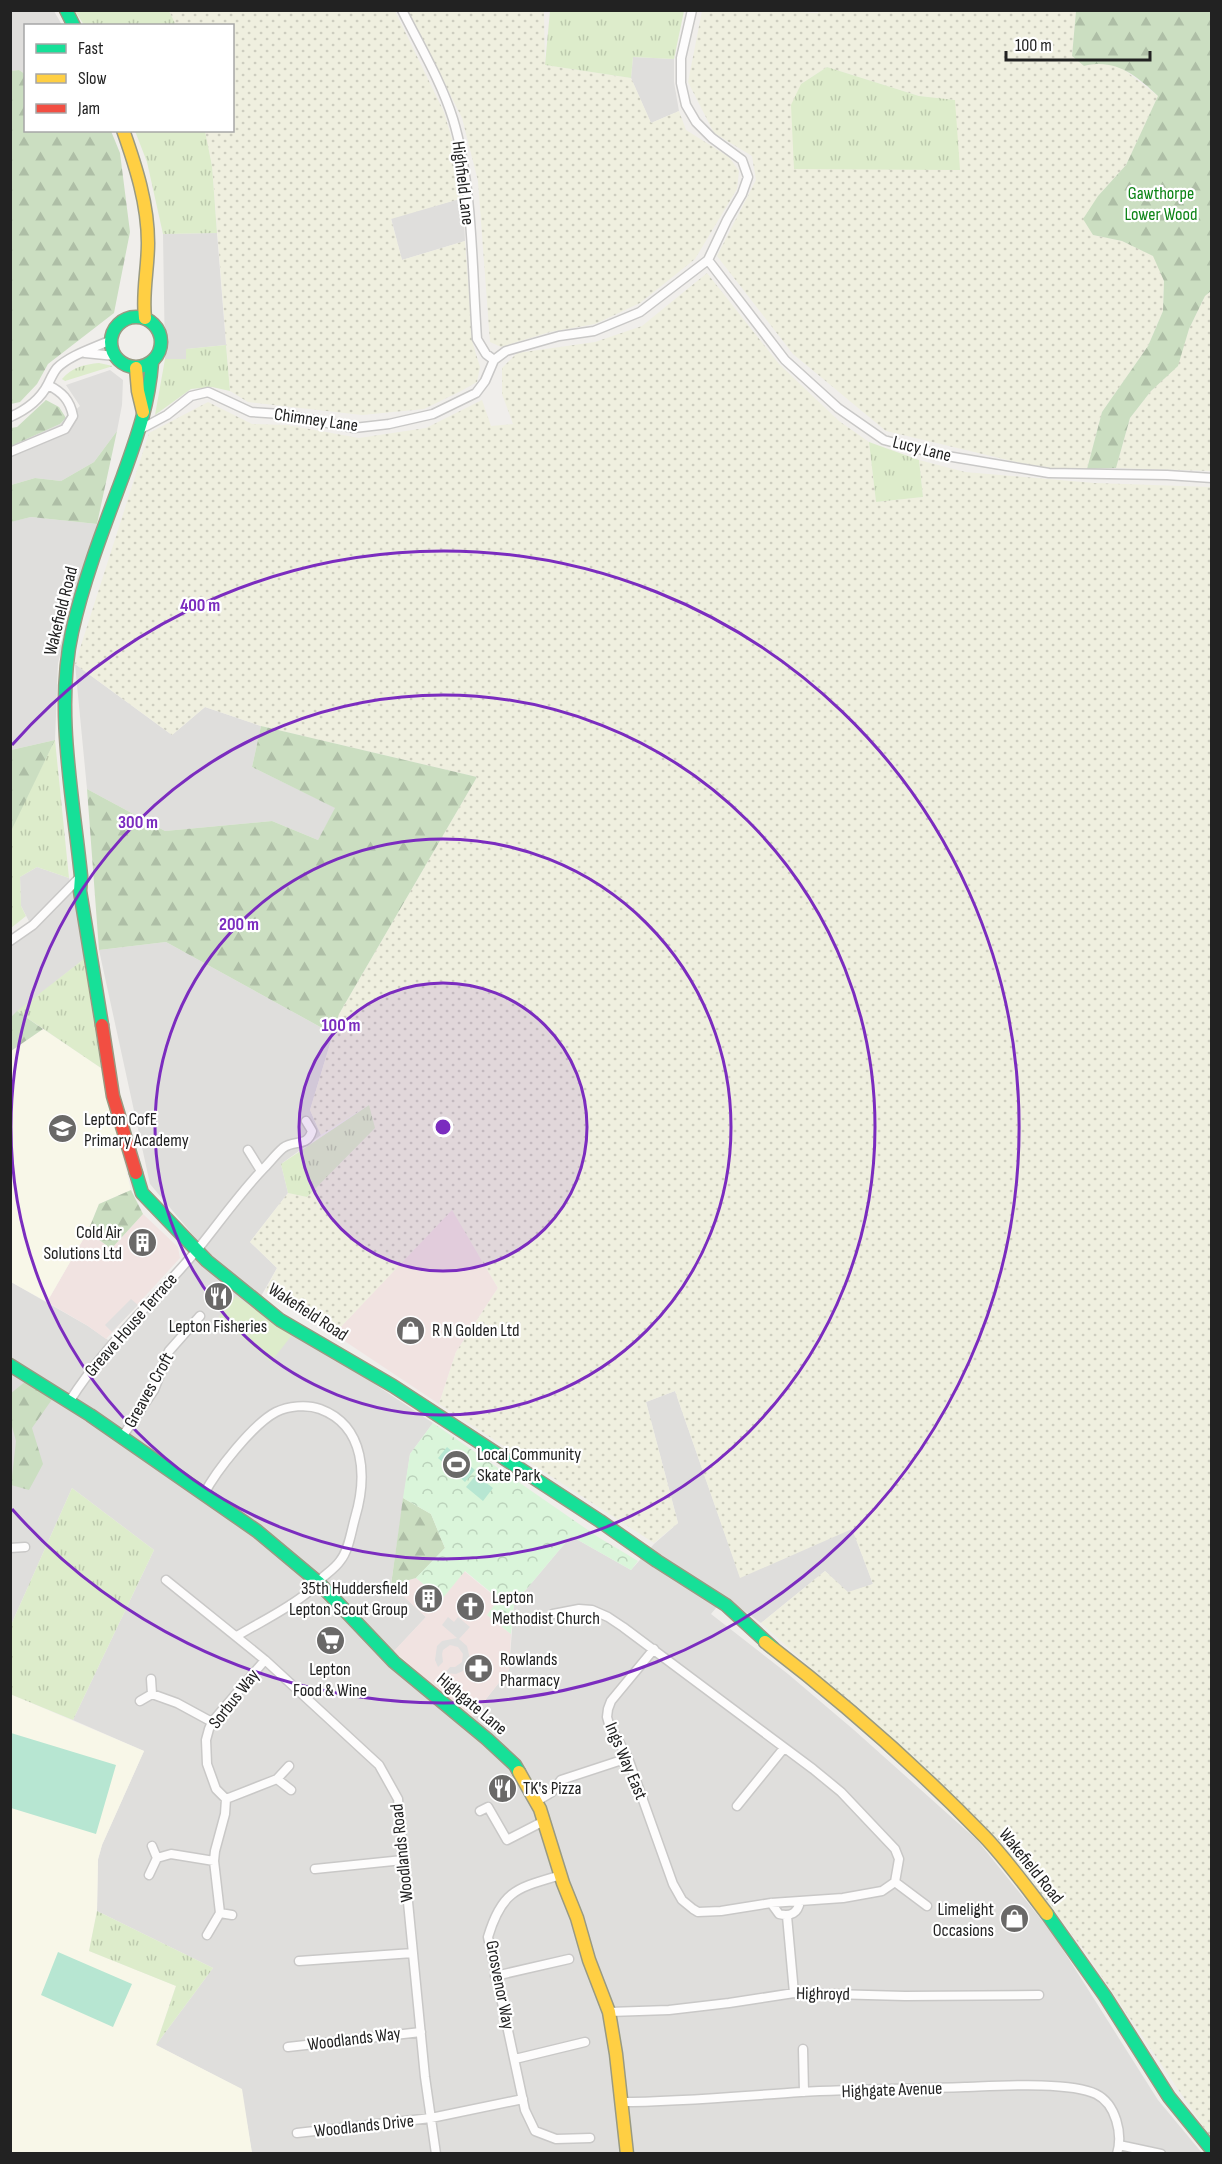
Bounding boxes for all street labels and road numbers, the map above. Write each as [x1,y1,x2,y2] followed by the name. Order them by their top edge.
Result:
[447,140,479,226] street label: Highfield Lane
[273,404,359,436] street label: Chimney Lane
[891,432,953,466] street label: Lucy Lane
[40,564,82,658] street label: Wakefield Road
[80,1269,182,1381] street label: Greave House Terrace
[264,1278,352,1346] street label: Wakefield Road
[120,1348,179,1431] street label: Greaves Croft
[204,1665,264,1733] street label: Sorbus Way
[433,1669,511,1739] street label: Highgate Lane
[600,1719,652,1803] street label: Ings Way East
[386,1803,418,1903] street label: Woodlands Road
[994,1824,1068,1908] street label: Wakefield Road
[481,1939,519,2031] street label: Grosvenor Way
[796,1983,850,2005] street label: Highroyd
[306,2023,402,2055] street label: Woodlands Way
[841,2078,943,2102] street label: Highgate Avenue
[313,2110,415,2142] street label: Woodlands Drive

